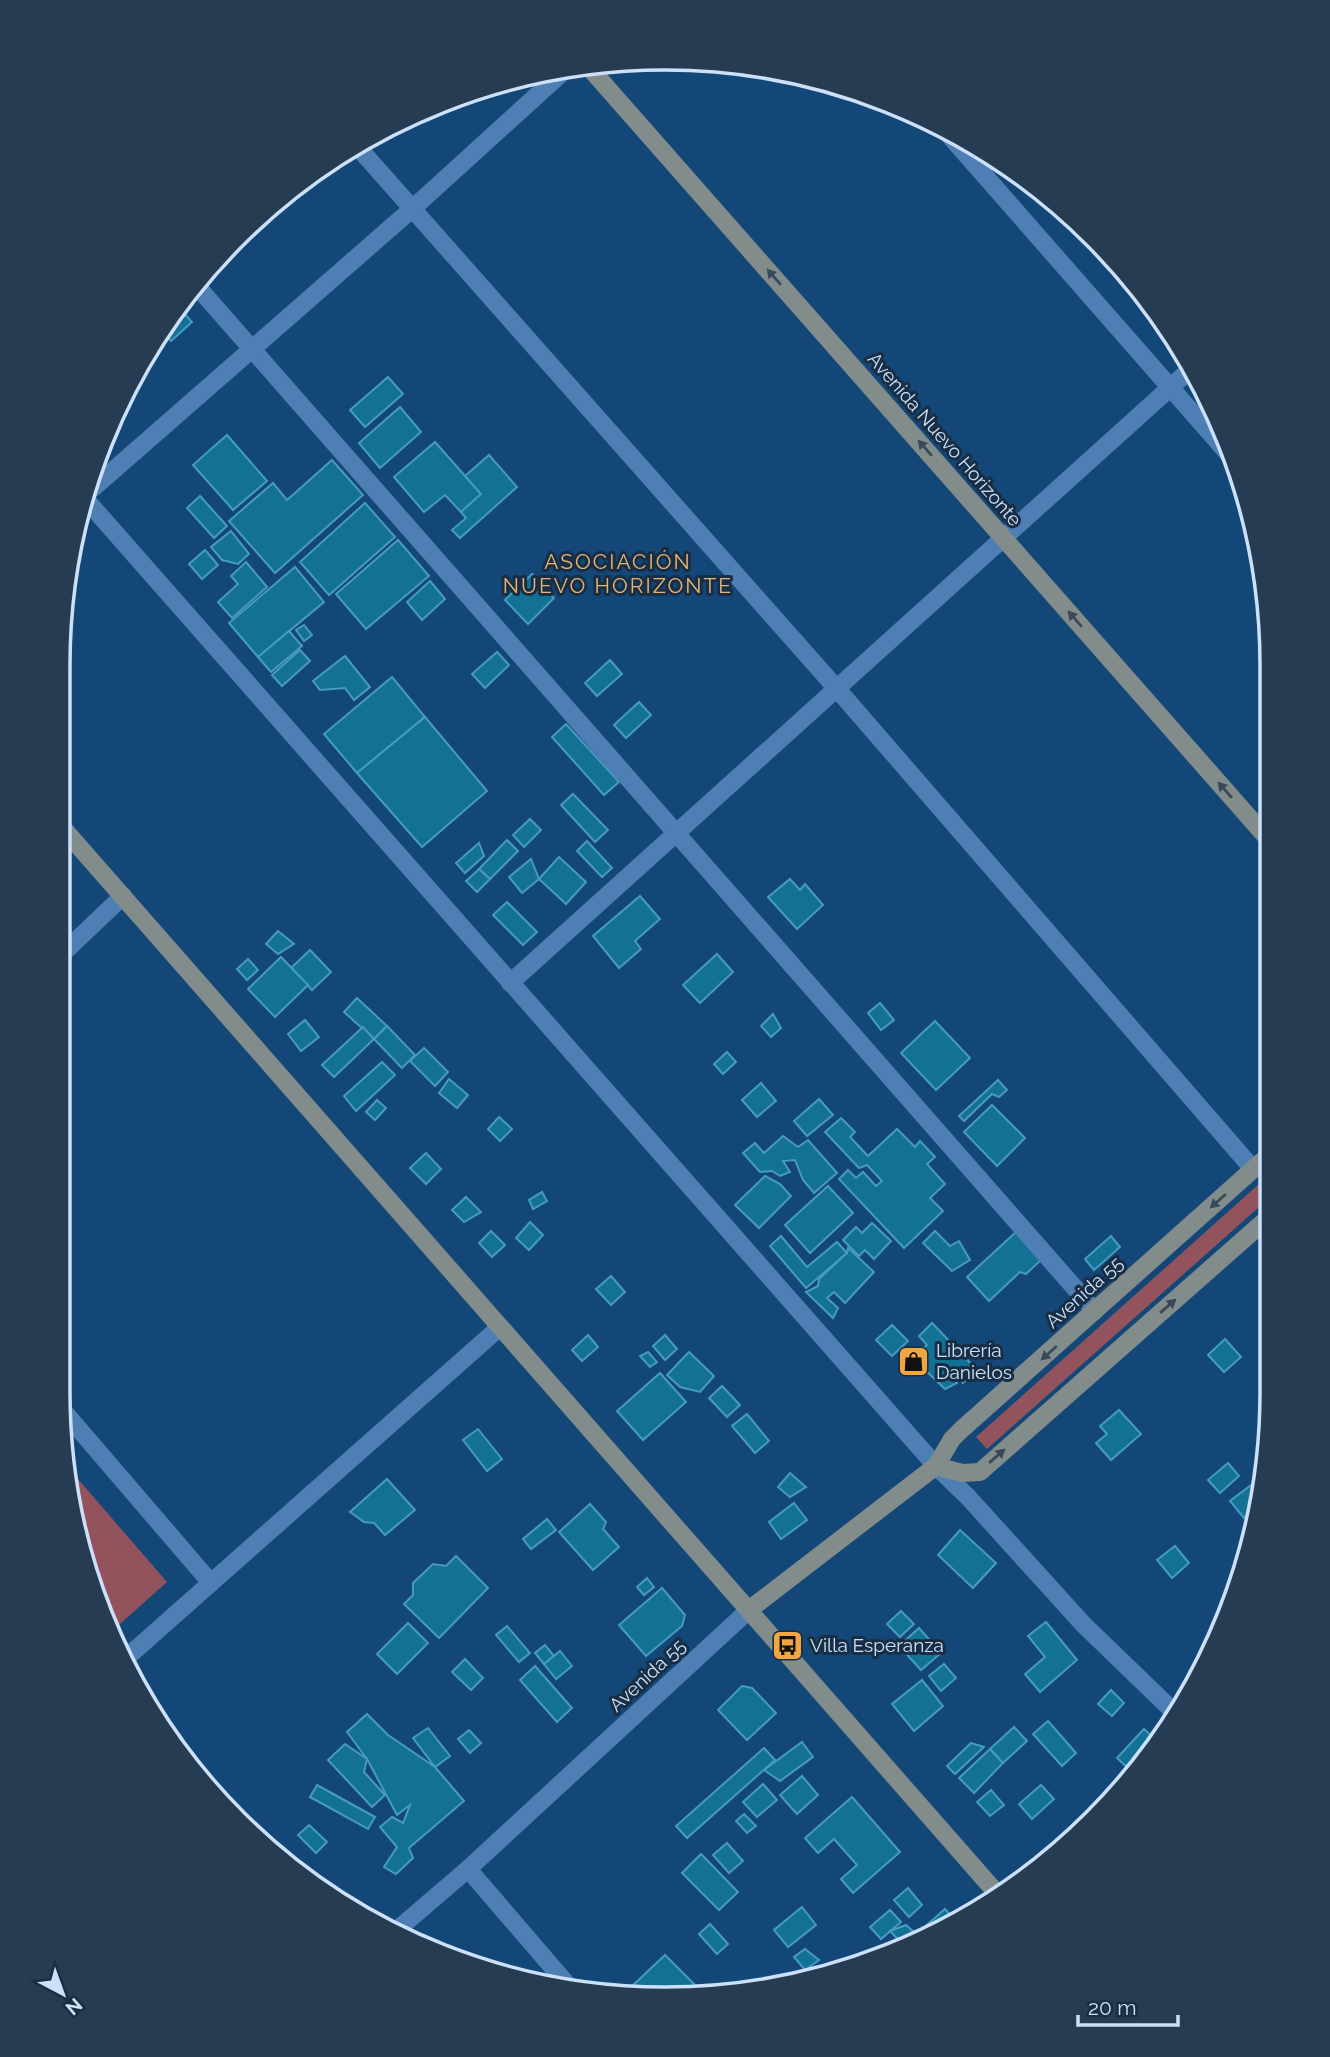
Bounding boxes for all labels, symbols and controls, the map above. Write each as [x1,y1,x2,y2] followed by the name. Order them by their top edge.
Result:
[767,269,782,286] one-way arrow
[864,348,1026,530] street label: Avenida Nuevo Horizonte
[917,440,933,457] one-way arrow
[503,549,733,598] district label: ASOCIACIÓN NUEVO HORIZONTE
[1068,610,1083,627] one-way arrow
[1218,781,1233,798] one-way arrow
[1210,1192,1227,1208] one-way arrow
[1041,1252,1127,1332] street label: Avenida 55
[1159,1298,1177,1314] one-way arrow
[936,1339,1012,1383] place label: Librería Danielos
[896,1344,930,1378] shop icon: Librería Danielos
[1040,1344,1057,1360] one-way arrow
[989,1449,1006,1464] one-way arrow
[770,1628,804,1662] bus stop icon: Villa Esperanza
[604,1634,690,1716] street label: Avenida 55
[810,1634,944,1656] place label: Villa Esperanza
[28,1959,98,2029] north arrow
[1078,1983,1178,2027] scale bar
[61,1994,87,2020] text: N
[1088,1995,1136,2020] text: 20 m

